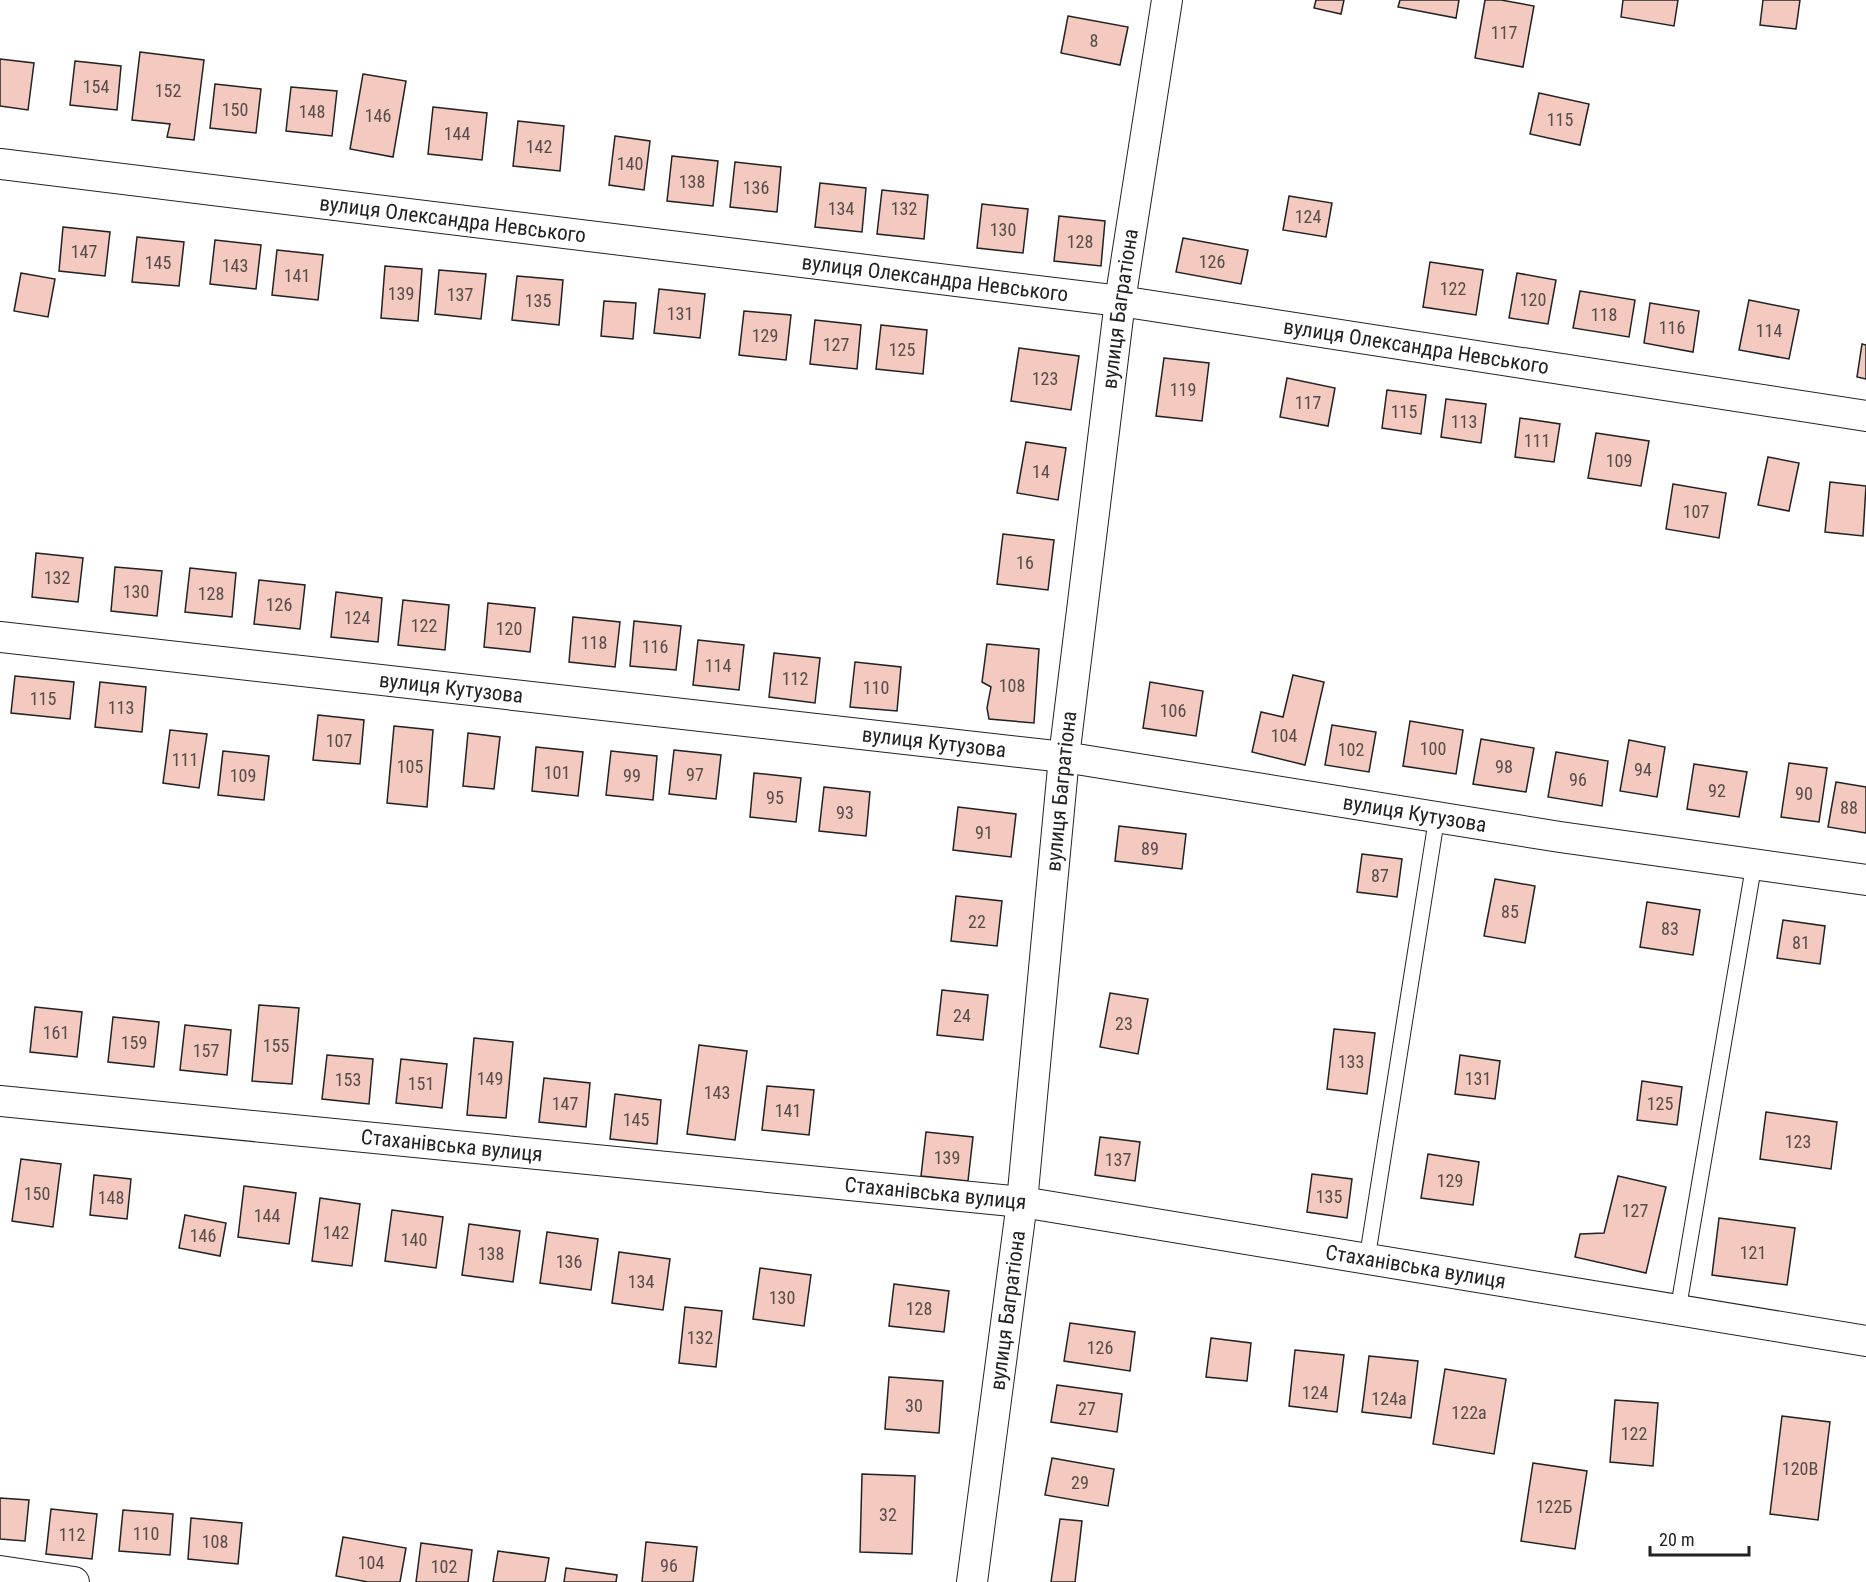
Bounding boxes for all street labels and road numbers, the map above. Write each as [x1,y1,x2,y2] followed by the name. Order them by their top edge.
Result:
[318,191,587,248] street label: вулиця Олександра Невського
[1097,227,1143,390] street label: вулиця Багратіона
[800,250,1070,307] street label: вулиця Олександра Невського
[1282,314,1551,379] street label: вулиця Олександра Невського
[378,668,524,708] street label: вулиця Кутузова
[1041,710,1082,872] street label: вулиця Багратіона
[861,722,1007,762] street label: вулиця Кутузова
[1341,790,1488,837] street label: вулиця Кутузова
[360,1125,544,1167] street label: Стаханівська вулиця
[844,1173,1027,1214] street label: Стаханівська вулиця
[985,1229,1030,1392] street label: вулиця Багратіона
[1324,1240,1508,1294] street label: Стаханівська вулиця

